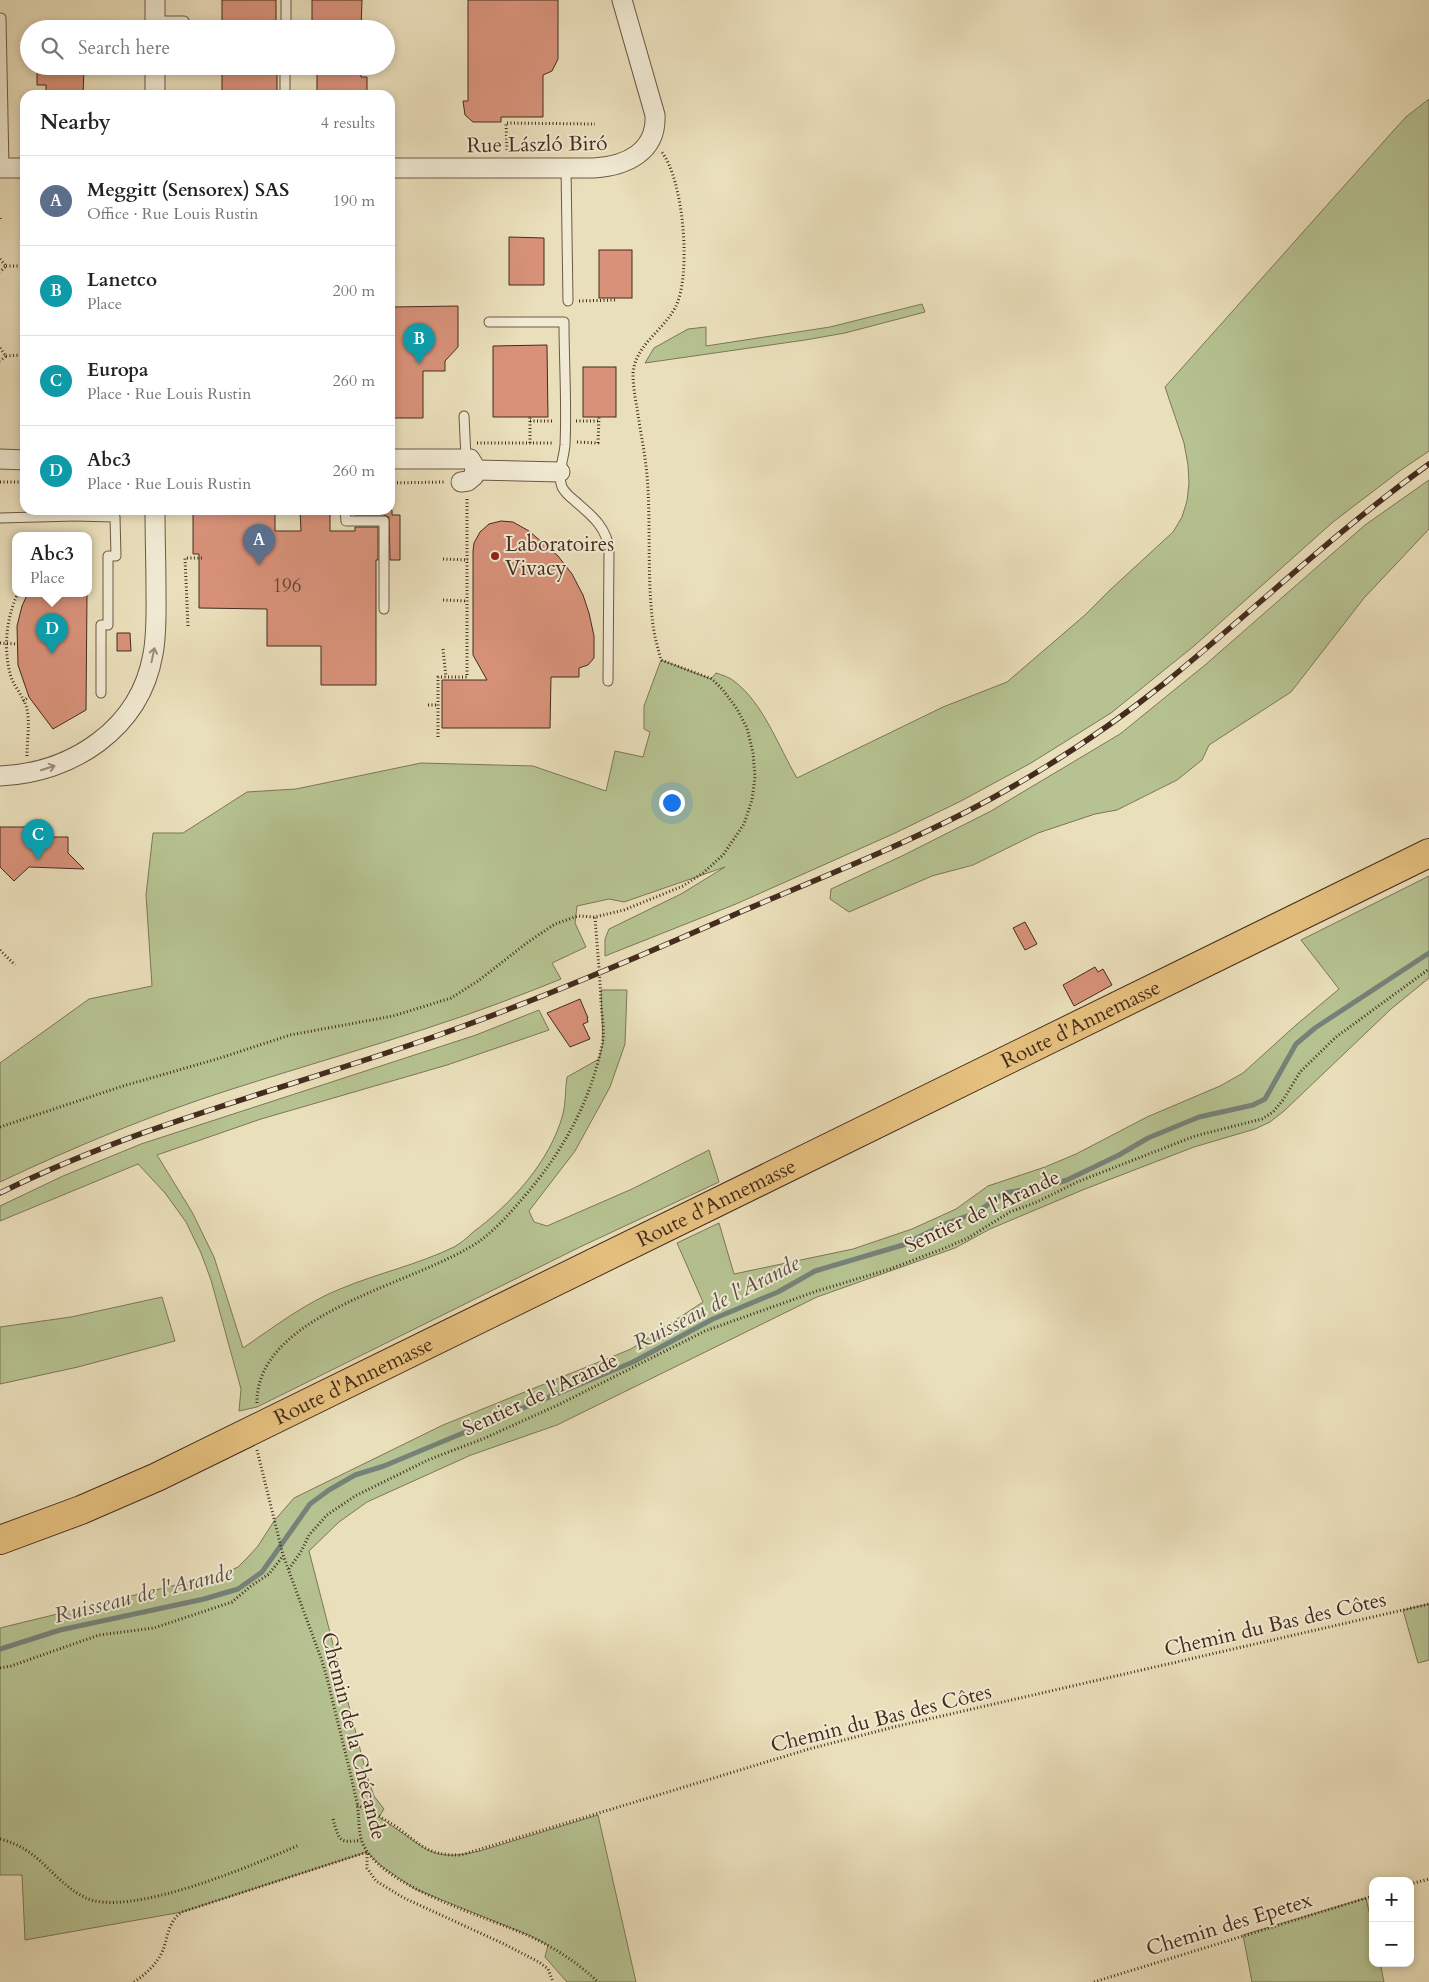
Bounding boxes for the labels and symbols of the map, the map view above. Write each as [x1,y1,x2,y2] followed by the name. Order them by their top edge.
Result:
[466,129,608,160] street label: Rue László Biró
[403,323,435,364] pin: B
[243,524,275,565] pin: A
[505,530,614,583] place label: Laboratoires Vivacy
[489,550,501,562] marker: Laboratoires Vivacy
[272,573,302,599] house number: 196
[36,613,68,654] pin: D
[148,647,158,663] one-way arrow
[40,763,56,773] one-way arrow
[659,790,685,816] your location
[22,819,54,860] pin: C
[996,973,1165,1076] street label: Route d'Annemasse
[632,1152,801,1255] street label: Route d'Annemasse
[900,1163,1065,1260] street label: Sentier de l'Arande
[628,1248,805,1358] water label: Ruisseau de l'Arande
[269,1330,438,1432] street label: Route d'Annemasse
[458,1346,623,1443] street label: Sentier de l'Arande
[51,1557,236,1631] water label: Ruisseau de l'Arande
[1161,1585,1389,1664] street label: Chemin du Bas des Côtes
[314,1629,393,1843] street label: Chemin de la Chécande
[768,1677,995,1760] street label: Chemin du Bas des Côtes
[1143,1885,1316,1963] street label: Chemin des Epetex

